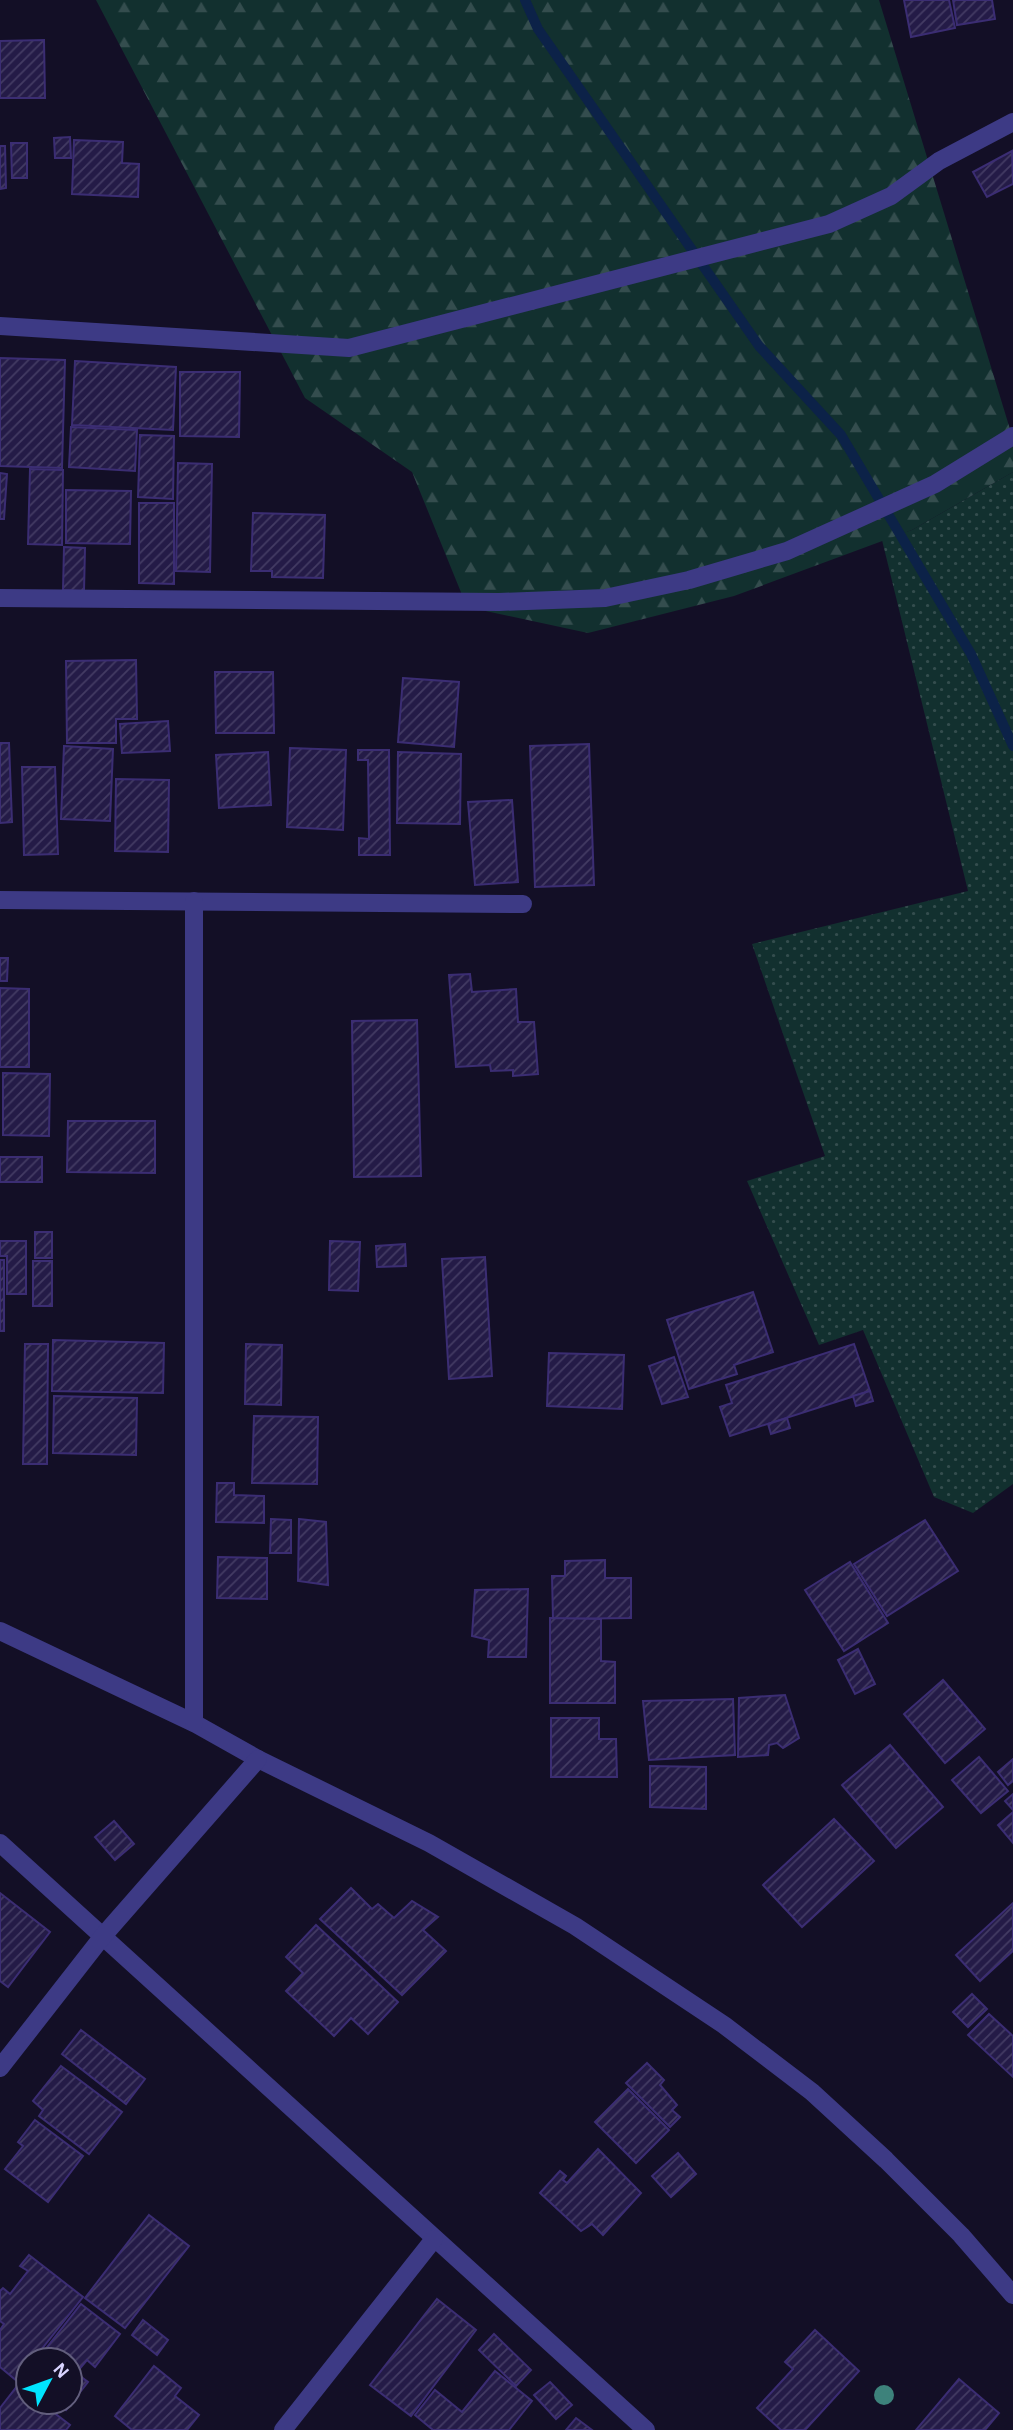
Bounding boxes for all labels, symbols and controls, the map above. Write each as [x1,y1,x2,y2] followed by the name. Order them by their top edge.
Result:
[14,2346,84,2416] north arrow
[49,2360,72,2382] text: N

